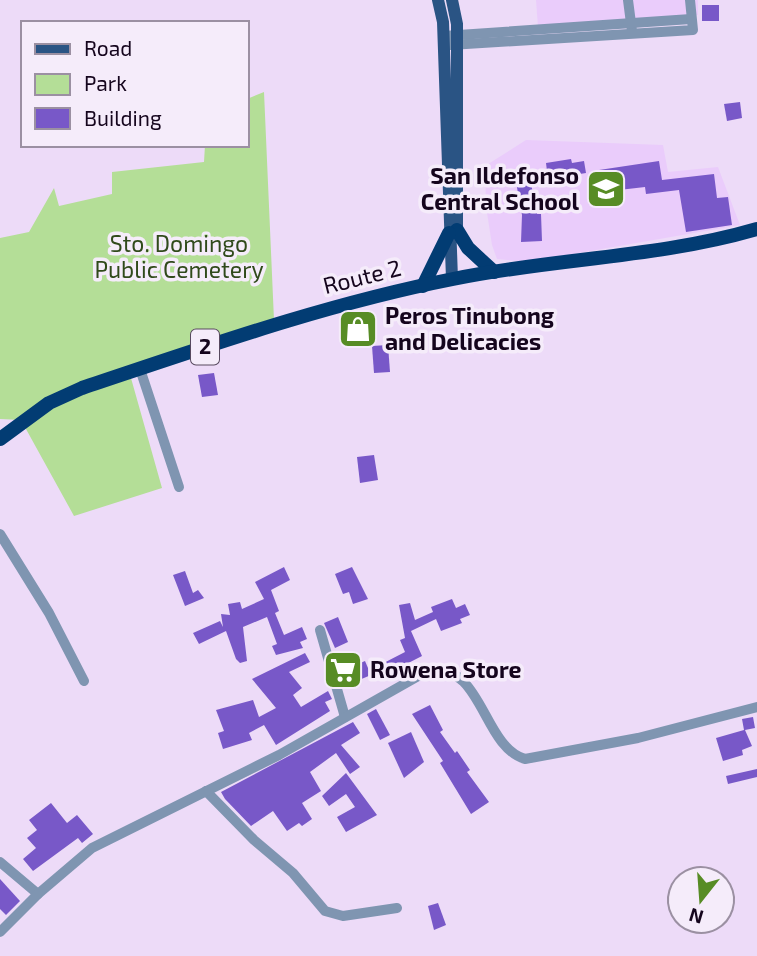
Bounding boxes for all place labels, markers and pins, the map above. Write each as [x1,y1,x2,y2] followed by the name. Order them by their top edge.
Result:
[421,161,579,215] place label: San Ildefonso Central School
[585,168,627,210] school or university icon: San Ildefonso Central School
[385,301,555,355] place label: Peros Tinubong and Delicacies
[337,308,379,350] shop icon: Peros Tinubong and Delicacies
[322,649,364,691] supermarket icon: Rowena Store
[370,655,522,683] place label: Rowena Store

